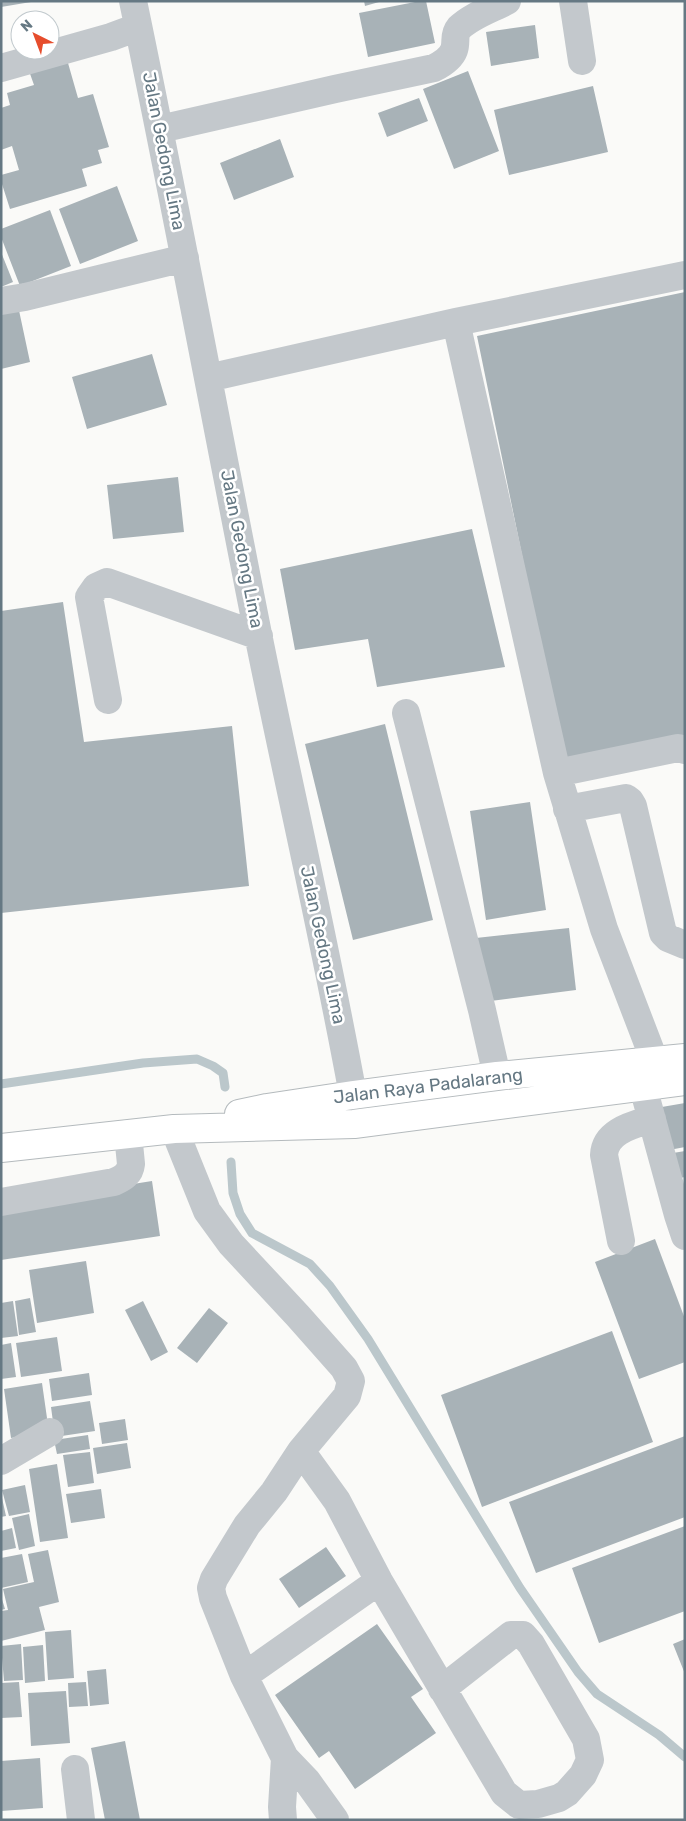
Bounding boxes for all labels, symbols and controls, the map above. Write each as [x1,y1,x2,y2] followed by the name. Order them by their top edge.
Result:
[10,10,60,60] north arrow
[17,16,36,35] text: N
[138,70,190,232] street label: Jalan Gedong Lima
[216,468,268,630] street label: Jalan Gedong Lima
[296,864,350,1026] street label: Jalan Gedong Lima
[332,1063,524,1109] street label: Jalan Raya Padalarang

